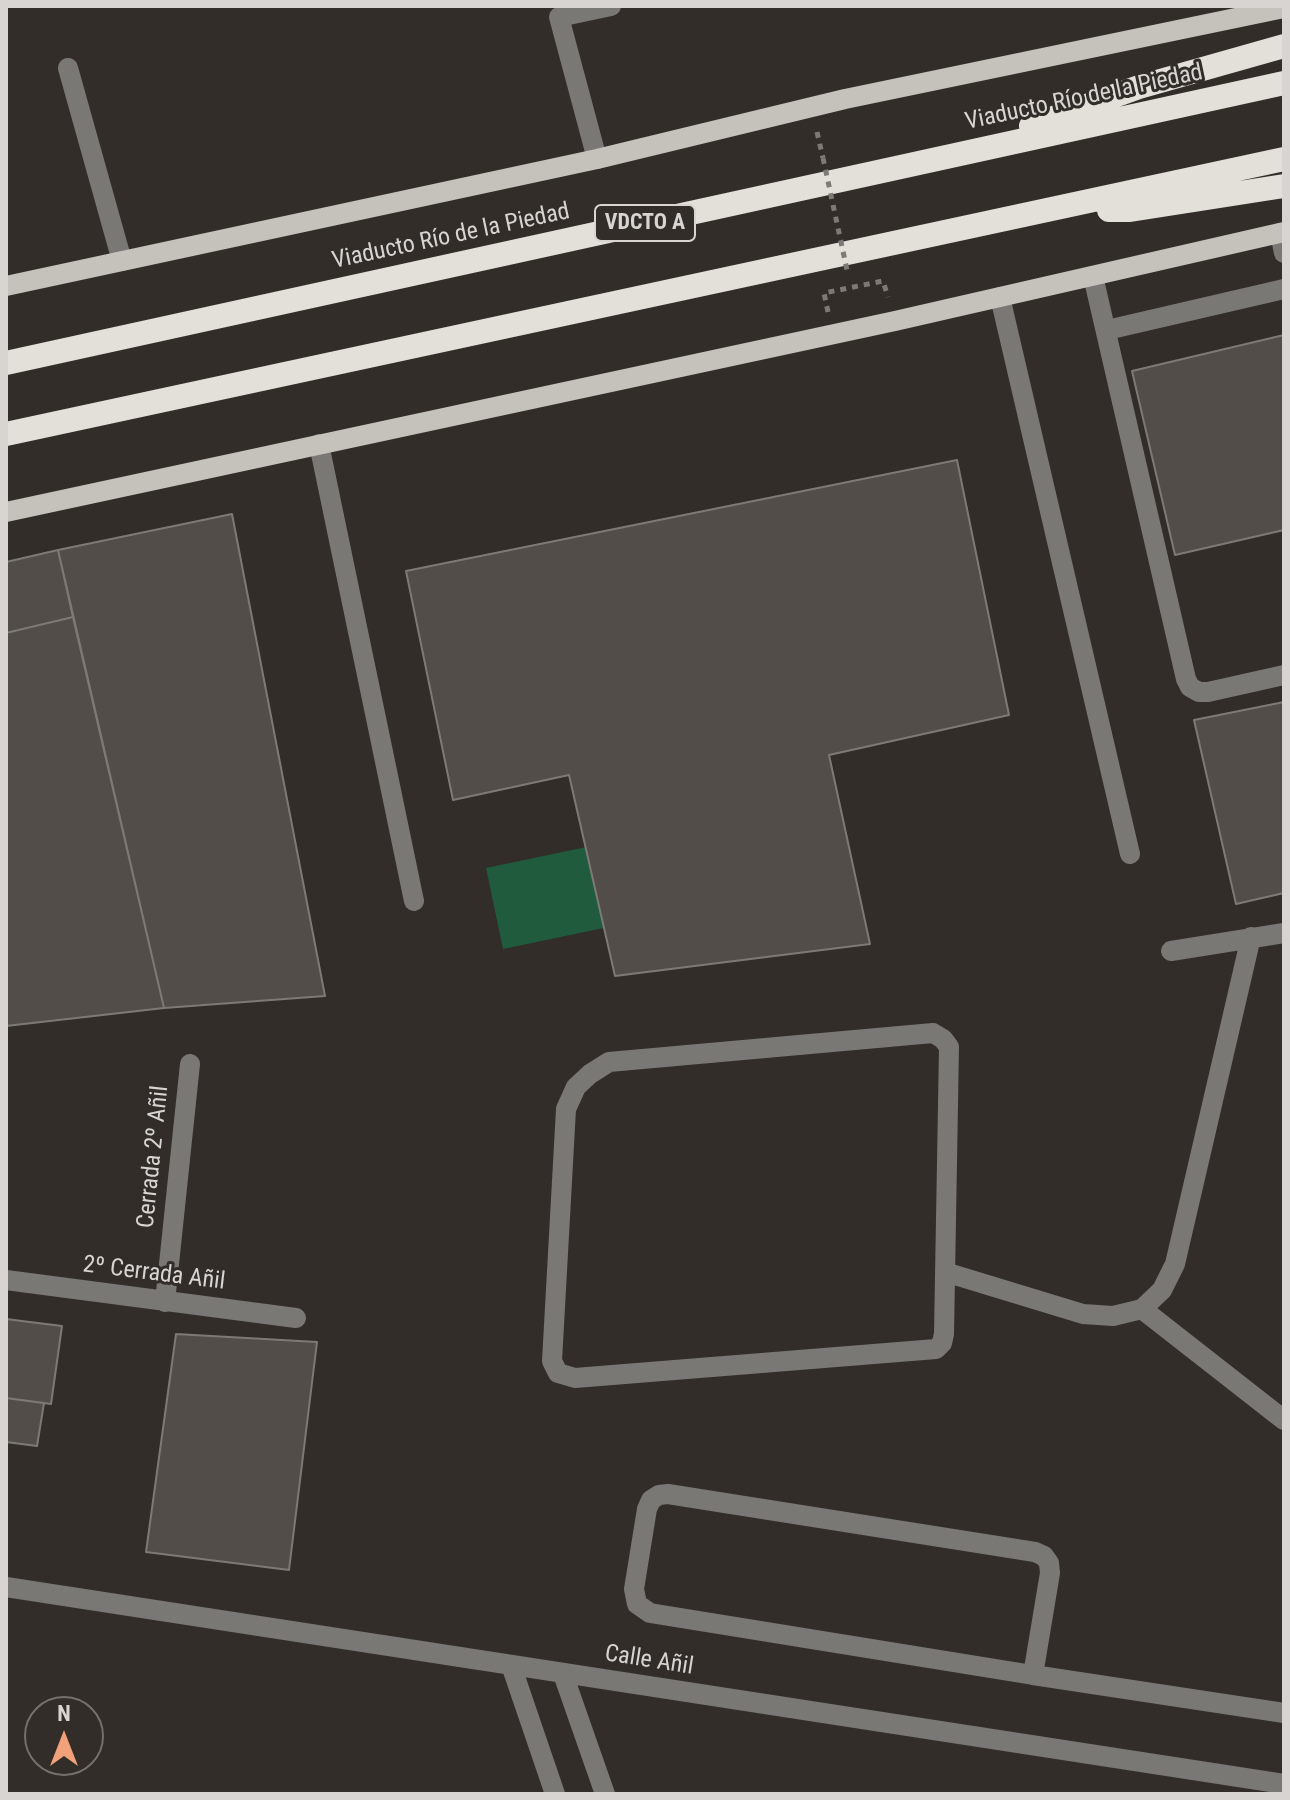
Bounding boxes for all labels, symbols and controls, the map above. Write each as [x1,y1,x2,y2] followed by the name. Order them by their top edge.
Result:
[963,59,1205,137] street label: Viaducto Río de la Piedad
[330,198,572,276] street label: Viaducto Río de la Piedad
[595,205,695,241] road number: VDCTO A
[132,1084,176,1230] street label: Cerrada 2º Añil
[81,1251,227,1297] street label: 2º Cerrada Añil
[603,1640,695,1682] street label: Calle Añil
[24,1696,104,1776] north arrow
[57,1701,71,1726] text: N

